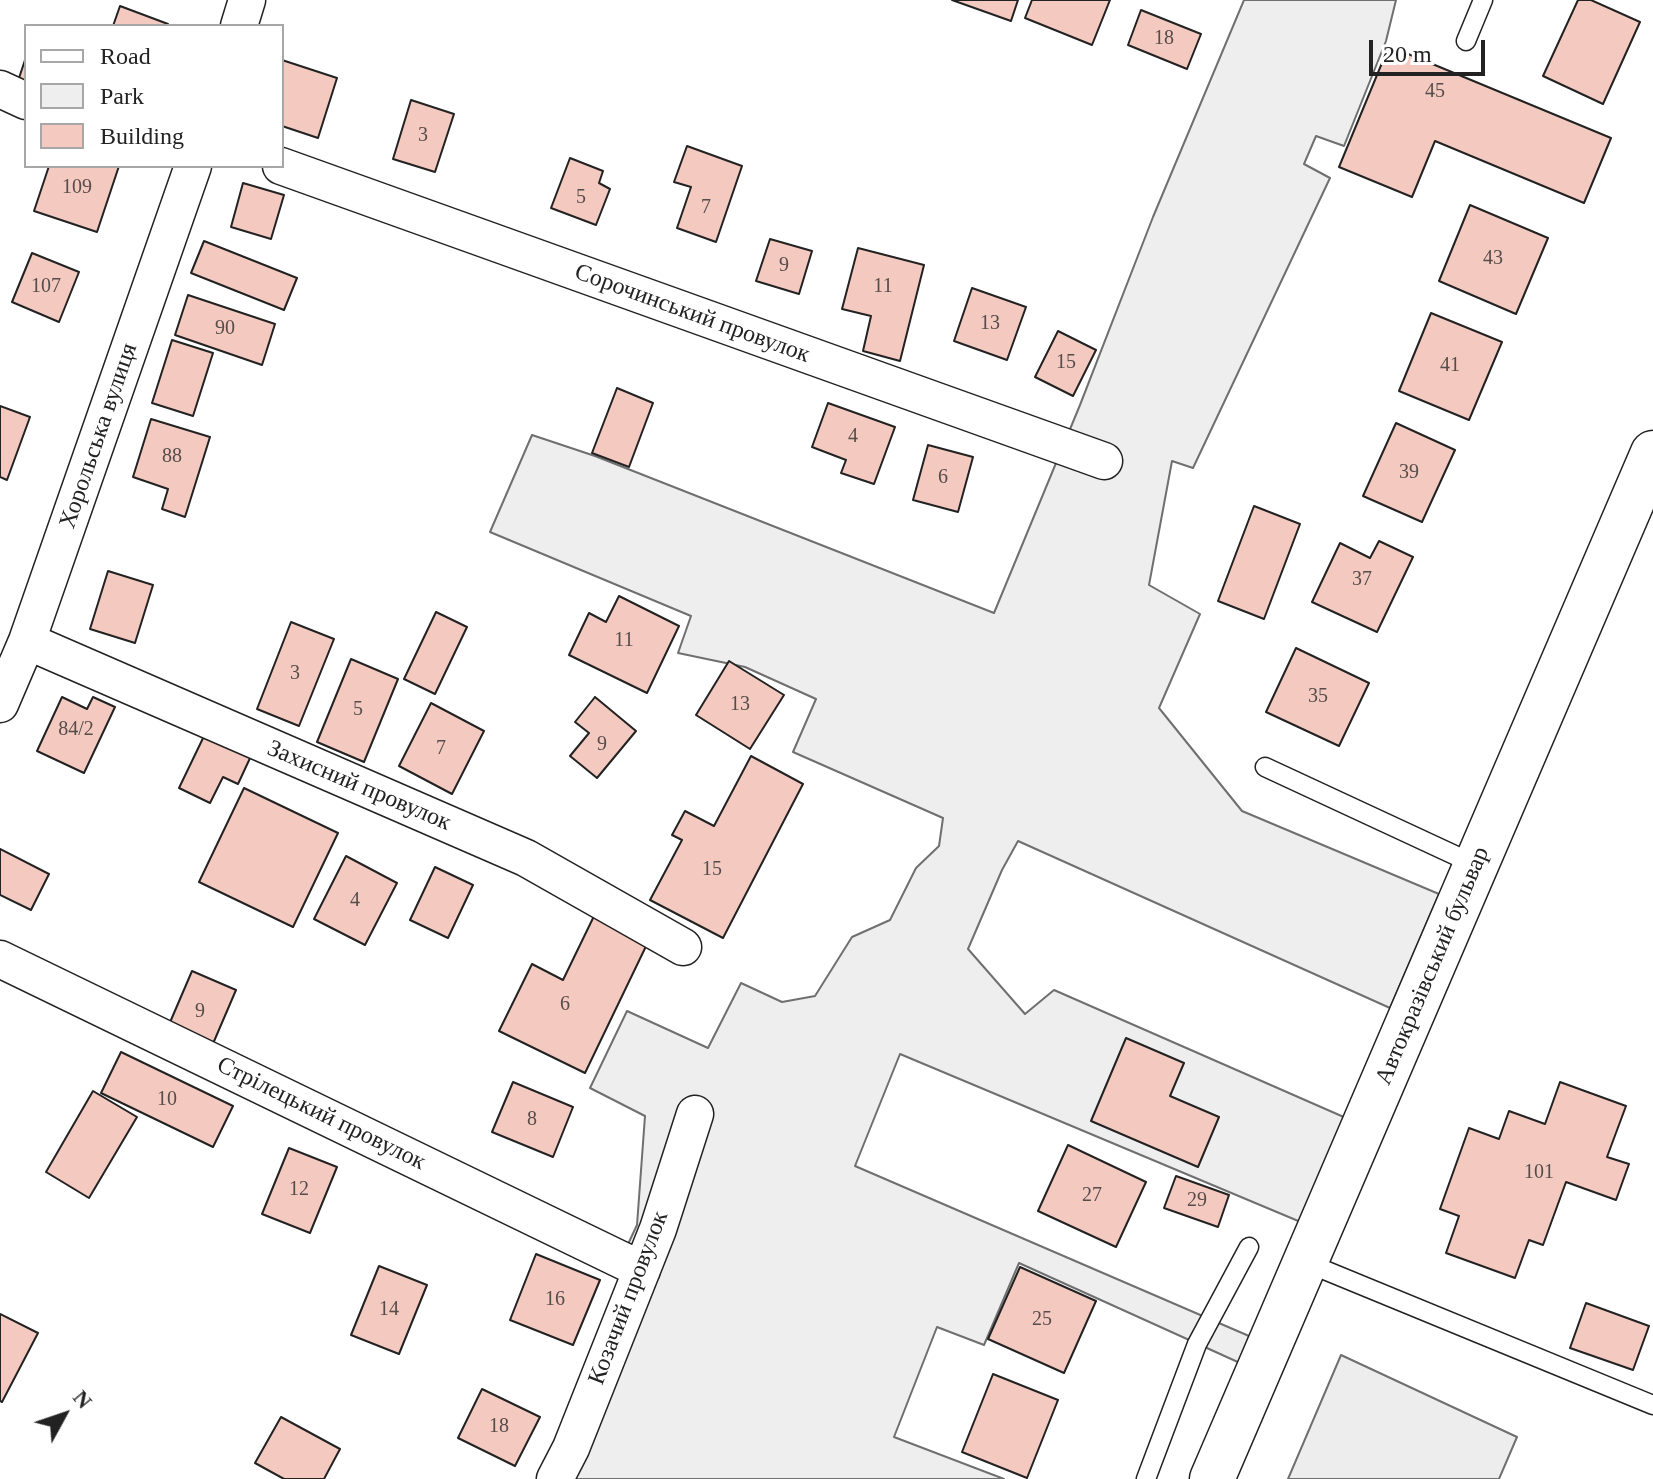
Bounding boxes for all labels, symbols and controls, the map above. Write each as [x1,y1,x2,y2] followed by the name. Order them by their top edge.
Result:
[24,24,284,168] legend
[1373,24,1489,74] scale bar
[1154,27,1174,51] house number: 18
[1383,41,1432,67] text: 20 m
[100,43,151,69] text: Road
[1425,80,1445,104] house number: 45
[100,83,144,109] text: Park
[100,123,184,149] text: Building
[418,124,428,148] house number: 3
[62,176,92,200] house number: 109
[576,186,586,210] house number: 5
[701,196,711,220] house number: 7
[1483,247,1503,271] house number: 43
[779,254,789,278] house number: 9
[571,258,813,370] street label: Сорочинський провулок
[31,275,61,299] house number: 107
[873,275,893,299] house number: 11
[980,312,1000,336] house number: 13
[215,317,235,341] house number: 90
[54,340,144,532] street label: Хорольська вулиця
[1056,351,1076,375] house number: 15
[1440,354,1460,378] house number: 41
[848,425,858,449] house number: 4
[162,445,182,469] house number: 88
[1399,461,1419,485] house number: 39
[938,466,948,490] house number: 6
[1352,568,1372,592] house number: 37
[614,629,634,653] house number: 11
[290,662,300,686] house number: 3
[1308,685,1328,709] house number: 35
[730,693,750,717] house number: 13
[353,698,363,722] house number: 5
[58,718,94,742] house number: 84/2
[597,733,607,757] house number: 9
[263,734,455,838] street label: Захисний провулок
[436,737,446,761] house number: 7
[1370,843,1496,1089] street label: Автокразівський бульвар
[702,858,722,882] house number: 15
[350,889,360,913] house number: 4
[560,993,570,1017] house number: 6
[195,1000,205,1024] house number: 9
[212,1051,430,1177] street label: Стрілецький провулок
[157,1088,177,1112] house number: 10
[527,1108,537,1132] house number: 8
[1524,1161,1554,1185] house number: 101
[289,1178,309,1202] house number: 12
[1082,1184,1102,1208] house number: 27
[1187,1189,1207,1213] house number: 29
[583,1207,675,1389] street label: Козачий провулок
[545,1288,565,1312] house number: 16
[379,1298,399,1322] house number: 14
[1032,1308,1052,1332] house number: 25
[24,1375,104,1455] north arrow
[68,1385,97,1413] text: N
[489,1415,509,1439] house number: 18

